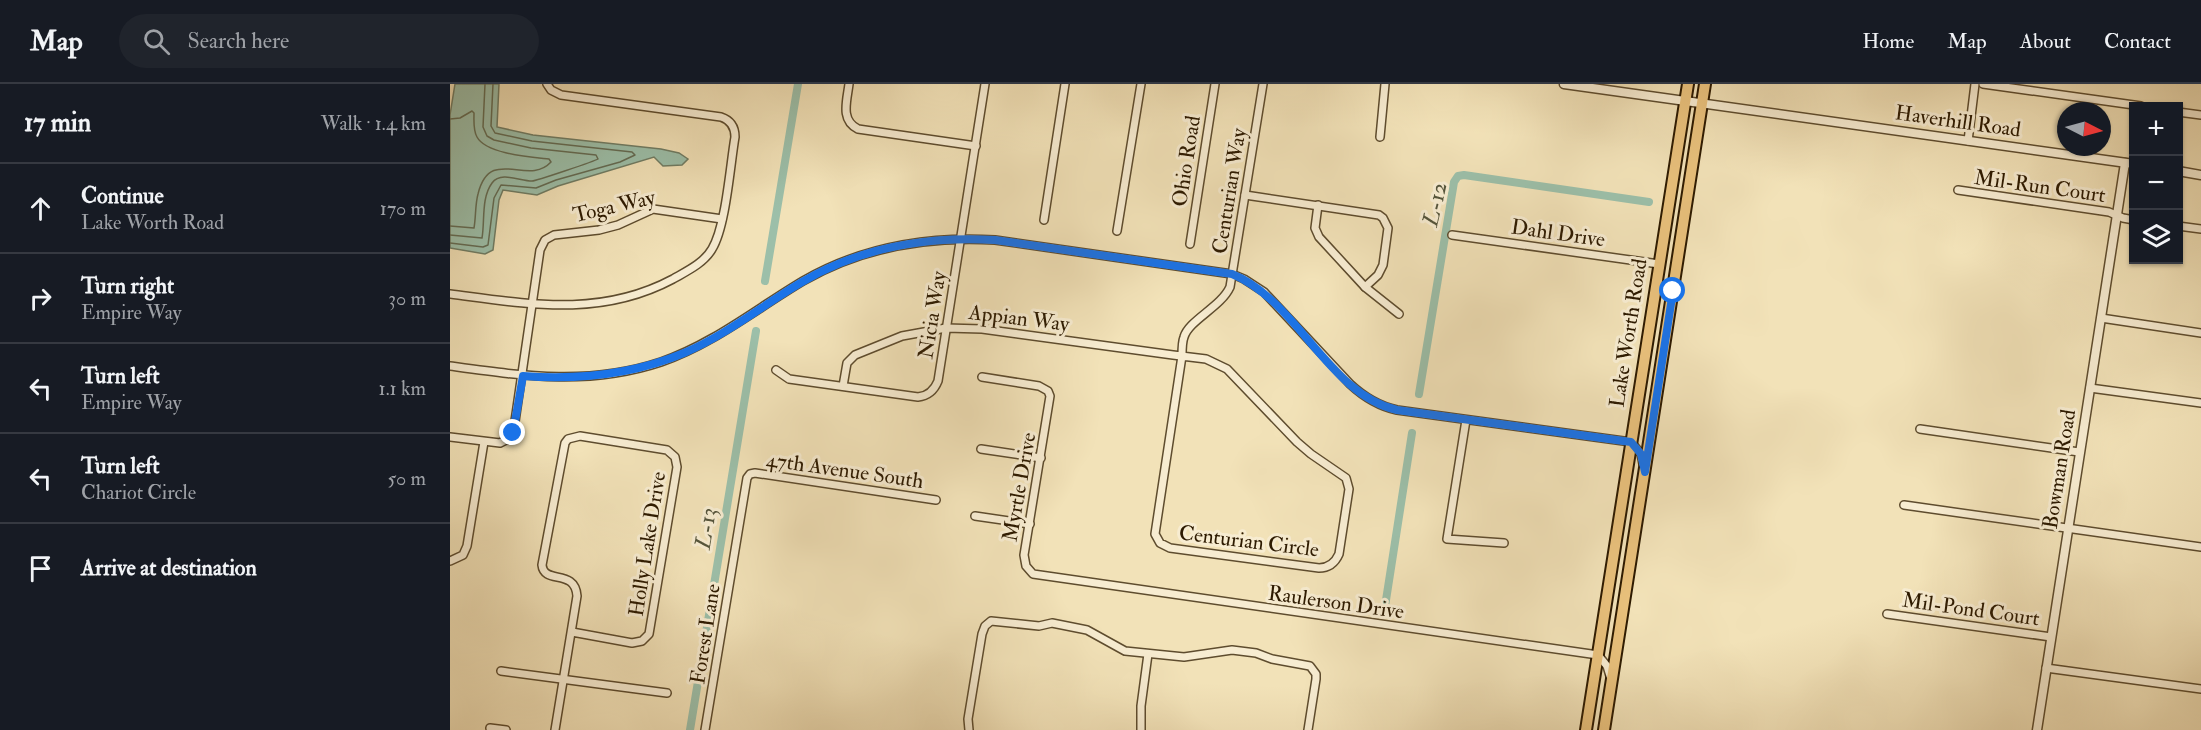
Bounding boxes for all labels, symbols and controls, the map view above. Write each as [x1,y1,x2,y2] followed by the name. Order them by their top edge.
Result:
[119,14,539,68] search box
[30,24,83,59] text: Map
[140,25,173,58] icon: search
[188,27,289,55] text: Search here
[1862,28,1914,55] text: Home
[1947,28,1987,55] text: Map
[2020,28,2071,55] text: About
[2104,28,2171,55] text: Contact
[1893,99,2023,144] street label: Haverhill Road
[2057,102,2111,156] north arrow
[2129,102,2183,264] map controls
[2129,102,2183,156] button: +
[24,107,91,139] text: 17 min
[321,111,426,136] text: Walk · 1.4 km
[1166,113,1207,209] street label: Ohio Road
[1206,125,1253,256] street label: Centurian Way
[2129,156,2183,210] button: −
[1973,164,2107,209] street label: Mil-Run Court
[1416,179,1454,230] water label: L-12
[81,182,164,210] text: Continue
[570,184,659,229] street label: Toga Way
[24,192,57,225] icon: ahead
[380,196,426,221] text: 170 m
[81,210,224,235] text: Lake Worth Road
[2129,210,2183,264] button: layers
[1509,214,1607,253] street label: Dahl Drive
[1603,256,1654,409] street label: Lake Worth Road
[912,269,953,361] street label: Nicia Way
[81,272,174,300] text: Turn right
[1659,277,1685,303] route start
[24,282,57,315] icon: right
[388,286,426,311] text: 30 m
[966,299,1072,338] street label: Appian Way
[81,300,182,325] text: Empire Way
[81,362,160,390] text: Turn left
[24,372,57,405] icon: left
[379,376,426,401] text: 1.1 km
[81,390,182,415] text: Empire Way
[2037,407,2082,531] street label: Bowman Road
[499,419,525,445] route end
[997,430,1042,544] street label: Myrtle Drive
[765,446,925,495] street label: 47th Avenue South
[81,452,160,480] text: Turn left
[24,462,57,495] icon: left
[387,466,426,491] text: 50 m
[623,470,672,618] street label: Holly Lake Drive
[81,480,196,505] text: Chariot Circle
[689,505,723,552] water label: L-13
[1177,520,1321,564] street label: Centurian Circle
[24,552,57,585] icon: arrive
[81,554,257,582] text: Arrive at destination
[1266,580,1406,625] street label: Raulerson Drive
[684,582,727,686] street label: Forest Lane
[1900,586,2042,633] street label: Mil-Pond Court

